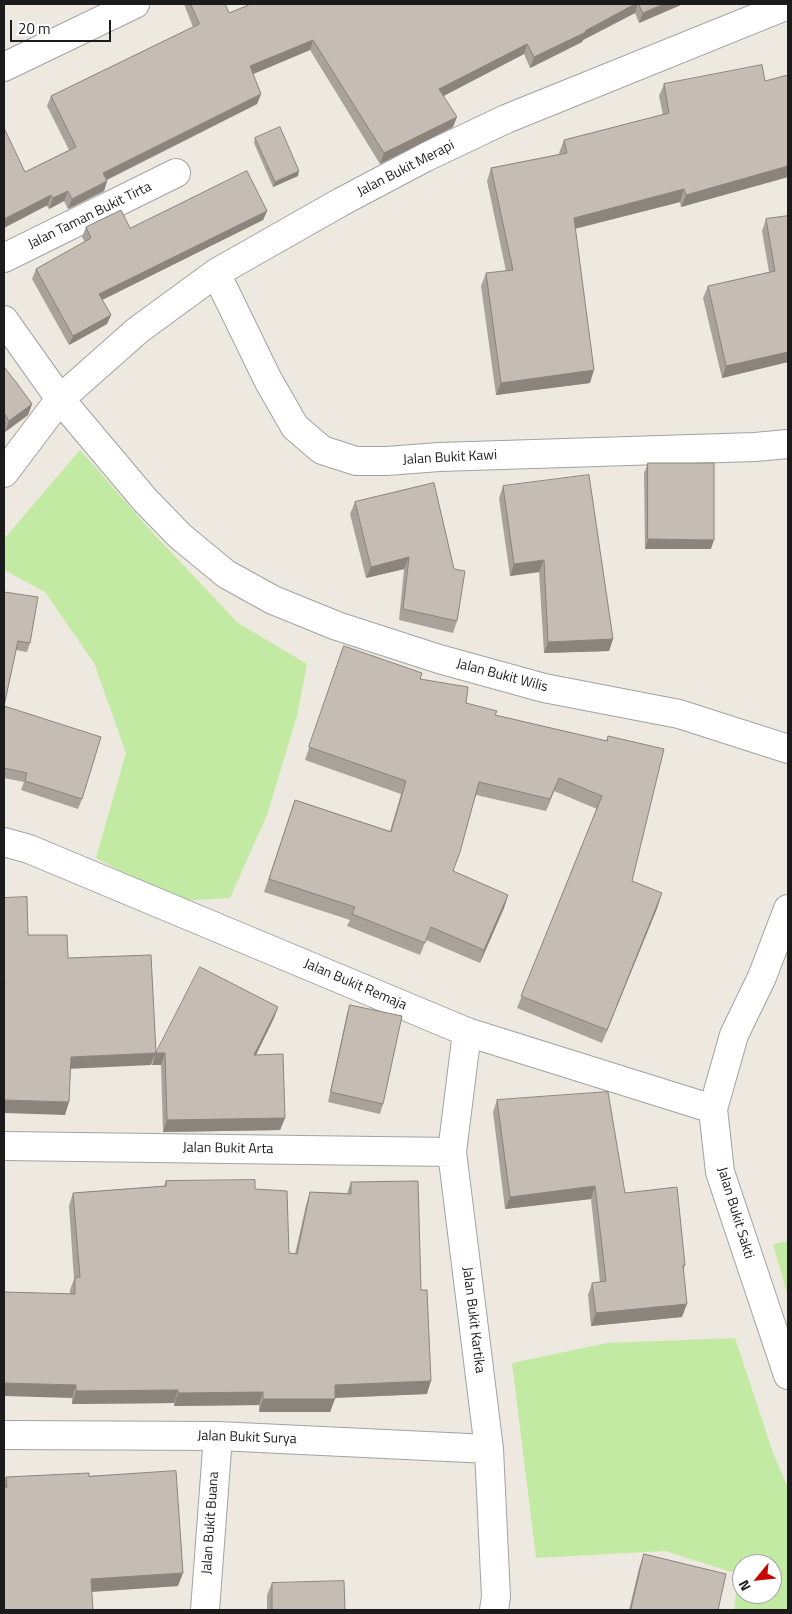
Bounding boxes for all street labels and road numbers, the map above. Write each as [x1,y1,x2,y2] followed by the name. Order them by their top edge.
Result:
[355,137,457,201] street label: Jalan Bukit Merapi
[25,179,155,253] street label: Jalan Taman Bukit Tirta
[402,447,498,469] street label: Jalan Bukit Kawi
[454,656,550,696] street label: Jalan Bukit Wilis
[301,956,409,1014] street label: Jalan Bukit Remaja
[182,1140,274,1158] street label: Jalan Bukit Arta
[713,1165,757,1261] street label: Jalan Bukit Sakti
[458,1266,488,1374] street label: Jalan Bukit Kartika
[197,1428,297,1448] street label: Jalan Bukit Surya
[199,1471,223,1575] street label: Jalan Bukit Buana

